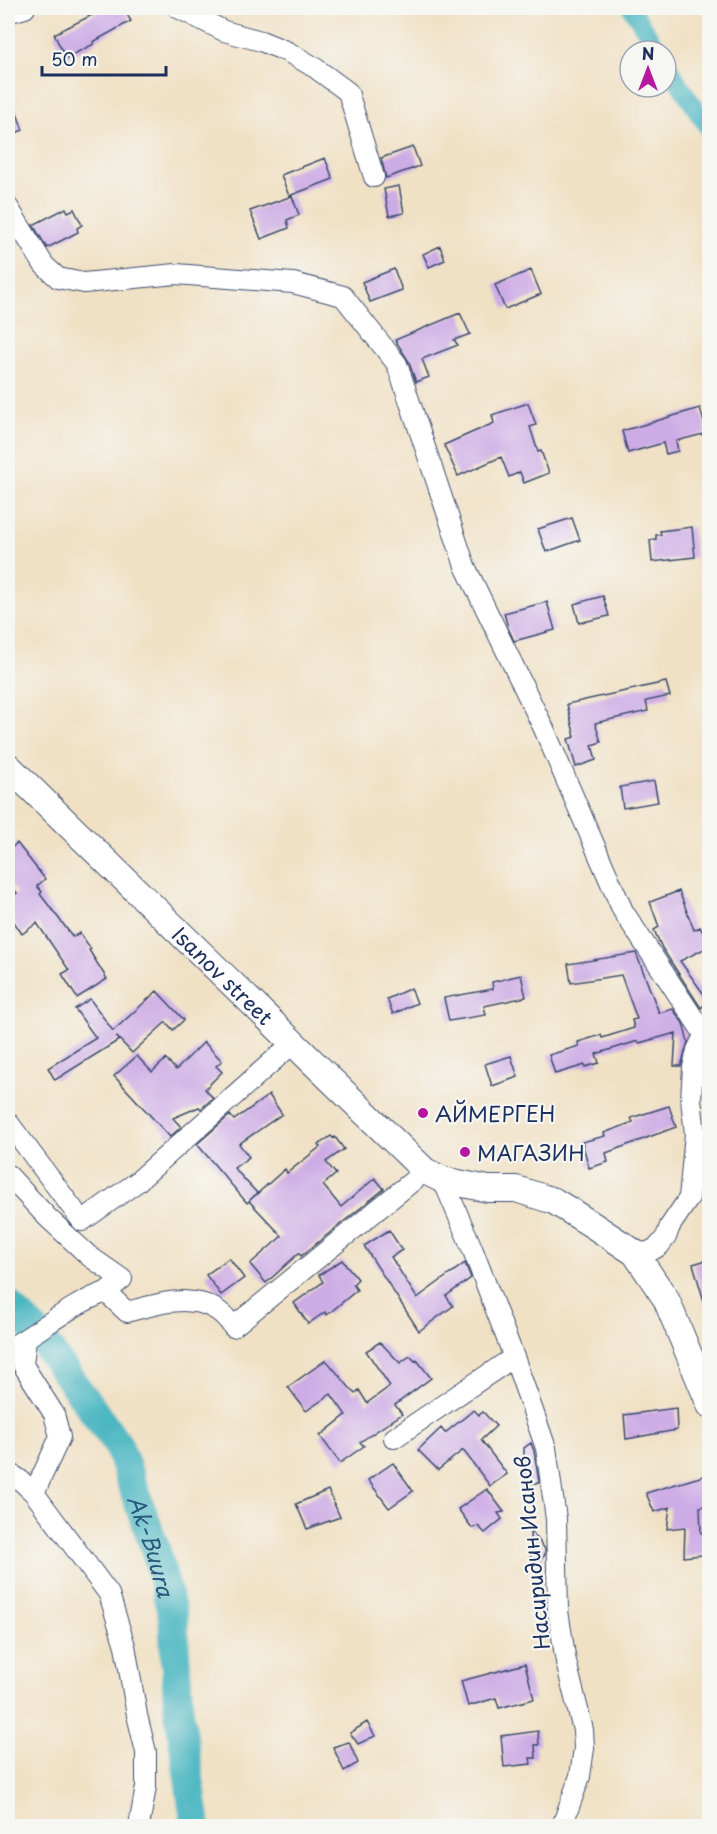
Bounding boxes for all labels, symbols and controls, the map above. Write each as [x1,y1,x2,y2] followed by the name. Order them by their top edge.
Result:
[42,39,166,77] scale bar
[618,39,678,99] north arrow
[642,41,654,65] text: N
[51,45,98,72] text: 50 m
[165,918,281,1032] street label: Isanov street
[435,1097,555,1129] place label: АЙМЕРГЕН
[416,1106,430,1120] marker: АЙМЕРГЕН
[477,1136,585,1168] place label: МАГАЗИН
[458,1145,472,1159] marker: МАГАЗИН
[505,1454,557,1652] street label: Насиридин Исанов
[121,1490,184,1601] water label: Ak-Buura

